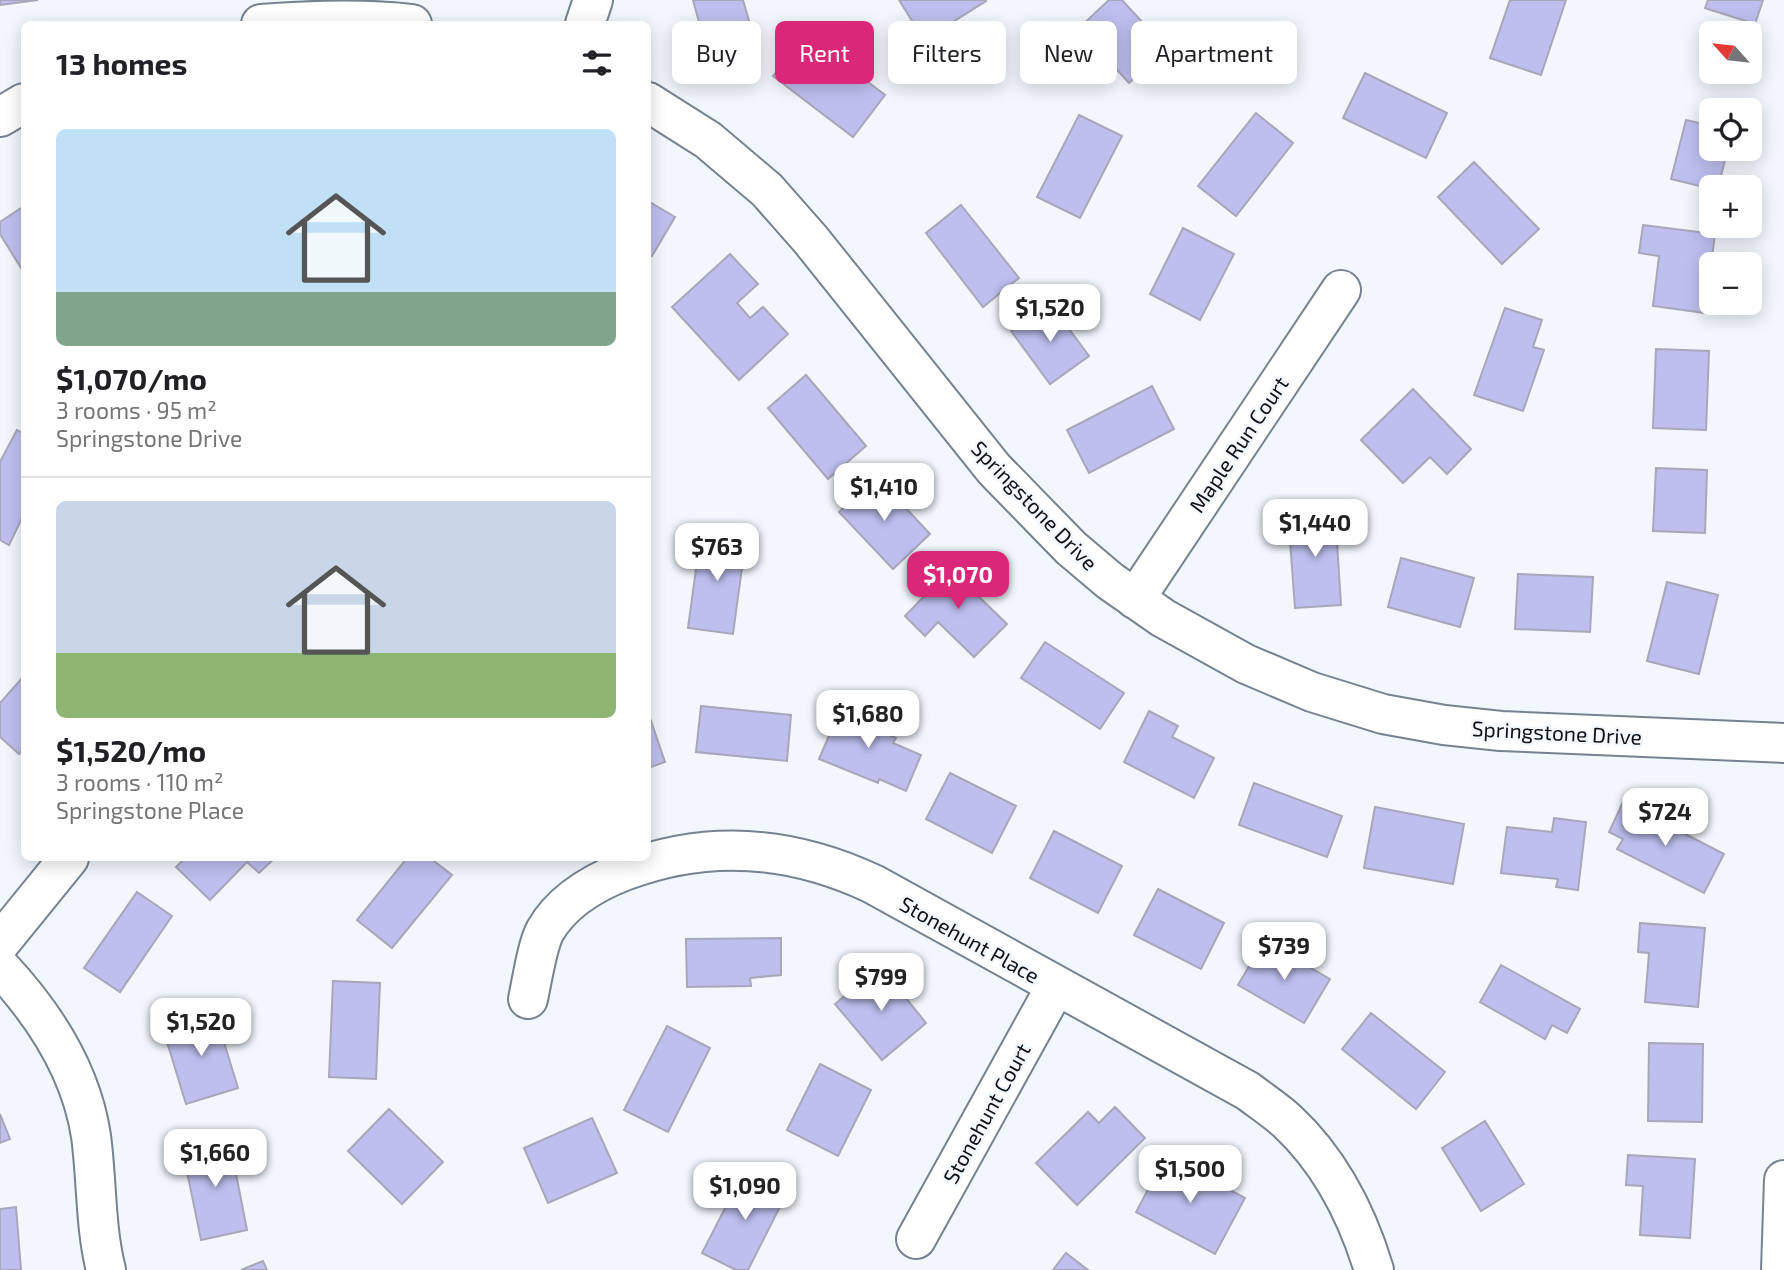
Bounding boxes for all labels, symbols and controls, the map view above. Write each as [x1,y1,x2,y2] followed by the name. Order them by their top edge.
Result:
[672,21,761,84] chip: Buy
[775,21,874,84] chip: Rent
[888,21,1006,84] chip: Filters
[1020,21,1117,84] chip: New
[1131,21,1297,84] chip: Apartment
[1699,21,1762,84] north arrow
[1699,21,1762,315] map controls
[578,44,616,82] icon: filters
[56,45,187,81] text: 13 homes
[1699,98,1762,161] button: locate
[273,175,399,301] icon: home
[1699,175,1762,238] button: +
[1699,252,1762,315] button: −
[993,284,1107,344] pin: $1,520
[1015,293,1085,321] text: $1,520
[56,360,207,396] text: $1,070/mo
[1183,371,1293,517] street label: Maple Run Court
[56,396,217,424] text: 3 rooms · 95 m²
[56,424,242,452] text: Springstone Drive
[967,435,1103,575] street label: Springstone Drive
[827,463,941,523] pin: $1,410
[850,472,918,500] text: $1,410
[1258,500,1372,559] pin: $1,440
[1279,508,1351,536] text: $1,440
[676,524,758,583] pin: $763
[691,532,743,560] text: $763
[273,547,399,673] icon: home
[901,552,1015,611] pin: $1,070
[923,560,993,588] text: $1,070
[811,690,925,750] pin: $1,680
[832,699,904,727] text: $1,680
[1471,715,1643,749] street label: Springstone Drive
[56,732,206,768] text: $1,520/mo
[56,768,223,796] text: 3 rooms · 110 m²
[1624,788,1706,848] pin: $724
[56,796,244,824] text: Springstone Place
[1638,797,1692,825] text: $724
[896,890,1044,988] street label: Stonehunt Place
[1243,922,1325,982] pin: $739
[1258,931,1310,959] text: $739
[840,954,922,1013] pin: $799
[855,962,907,990] text: $799
[144,998,258,1058] pin: $1,520
[166,1007,236,1035] text: $1,520
[937,1039,1035,1187] street label: Stonehunt Court
[158,1130,272,1189] pin: $1,660
[180,1138,250,1166] text: $1,660
[1133,1146,1247,1205] pin: $1,500
[1155,1154,1225,1182] text: $1,500
[688,1162,802,1222] pin: $1,090
[709,1171,781,1199] text: $1,090

